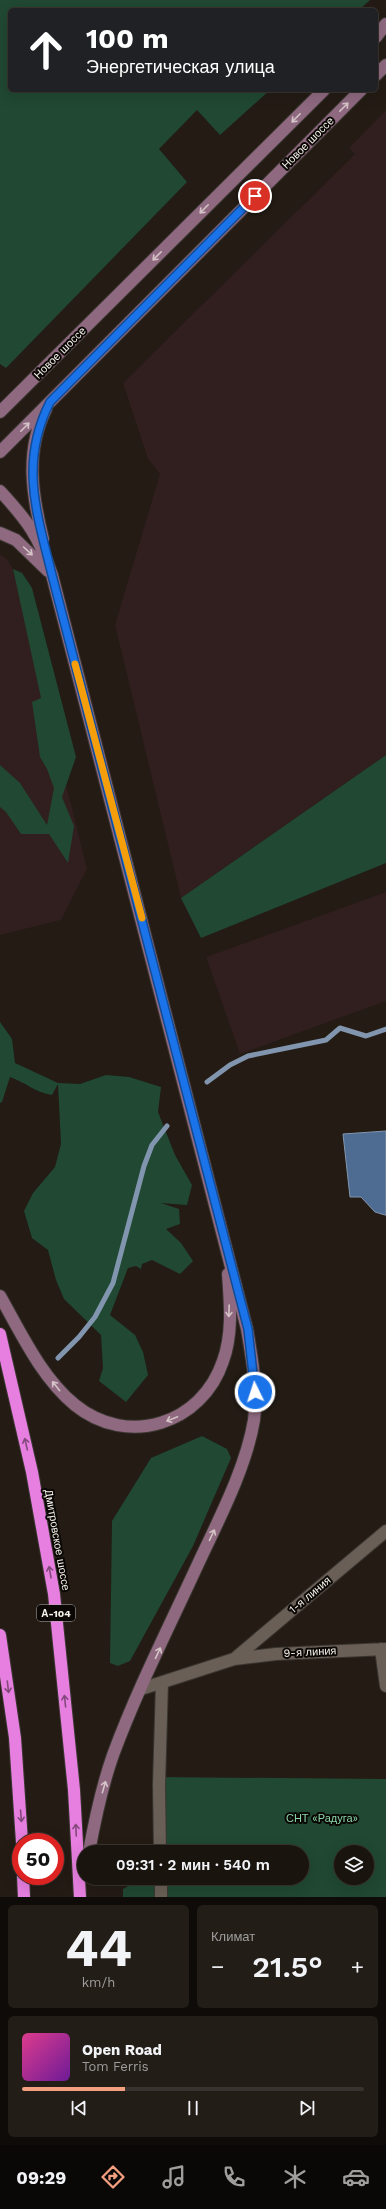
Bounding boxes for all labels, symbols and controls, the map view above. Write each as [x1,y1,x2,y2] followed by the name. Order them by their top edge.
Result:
[86,22,169,55] text: 100 m
[20,24,72,76] icon: ahead
[86,56,275,77] text: Энергетическая улица
[339,102,349,112] one-way arrow
[291,113,301,122] one-way arrow
[279,114,337,172] street label: Новое шоссе
[238,179,272,213] pin
[244,185,266,207] icon: arrive
[199,204,209,214] one-way arrow
[152,251,162,261] one-way arrow
[31,324,89,382] street label: Новое шоссе
[20,422,30,432] one-way arrow
[23,546,33,555] one-way arrow
[226,1304,233,1317] one-way arrow
[234,1371,276,1413] position arrow
[52,1381,61,1391] one-way arrow
[166,1415,178,1423] one-way arrow
[21,1438,29,1451] one-way arrow
[42,1488,72,1592] street label: Дмитровское шоссе
[208,1529,216,1541] one-way arrow
[46,1565,54,1578] one-way arrow
[287,1574,333,1616] street label: 1-я линия
[37,1605,75,1621] road number: А-104
[283,1644,337,1660] street label: 9-я линия
[154,1647,162,1659] one-way arrow
[4,1680,12,1693] one-way arrow
[61,1695,69,1708] one-way arrow
[101,1780,108,1793] one-way arrow
[17,1809,24,1822] one-way arrow
[286,1812,358,1825] park label: СНТ «Радуга»
[73,1824,80,1837] one-way arrow
[12,1833,64,1885] speed limit sign: 50
[334,1845,374,1885] map controls
[334,1845,374,1885] button: layers
[116,1856,270,1874] text: 09:31 · 2 мин · 540 m
[65,1918,132,1979] text: 44
[211,1929,255,1944] text: Климат
[252,1949,323,1984] text: 21.5°
[211,1954,224,1979] text: −
[351,1954,364,1979] text: +
[82,1975,115,1990] text: km/h
[82,2041,162,2059] text: Open Road
[82,2059,149,2074] text: Tom Ferris
[68,2097,90,2119] icon: previous
[182,2097,204,2119] icon: pause
[296,2097,318,2119] icon: next
[99,2163,127,2191] icon: directions
[160,2163,188,2191] icon: music
[220,2163,248,2191] icon: phone
[281,2163,309,2191] icon: climate
[342,2163,370,2191] icon: car
[16,2167,66,2188] text: 09:29

